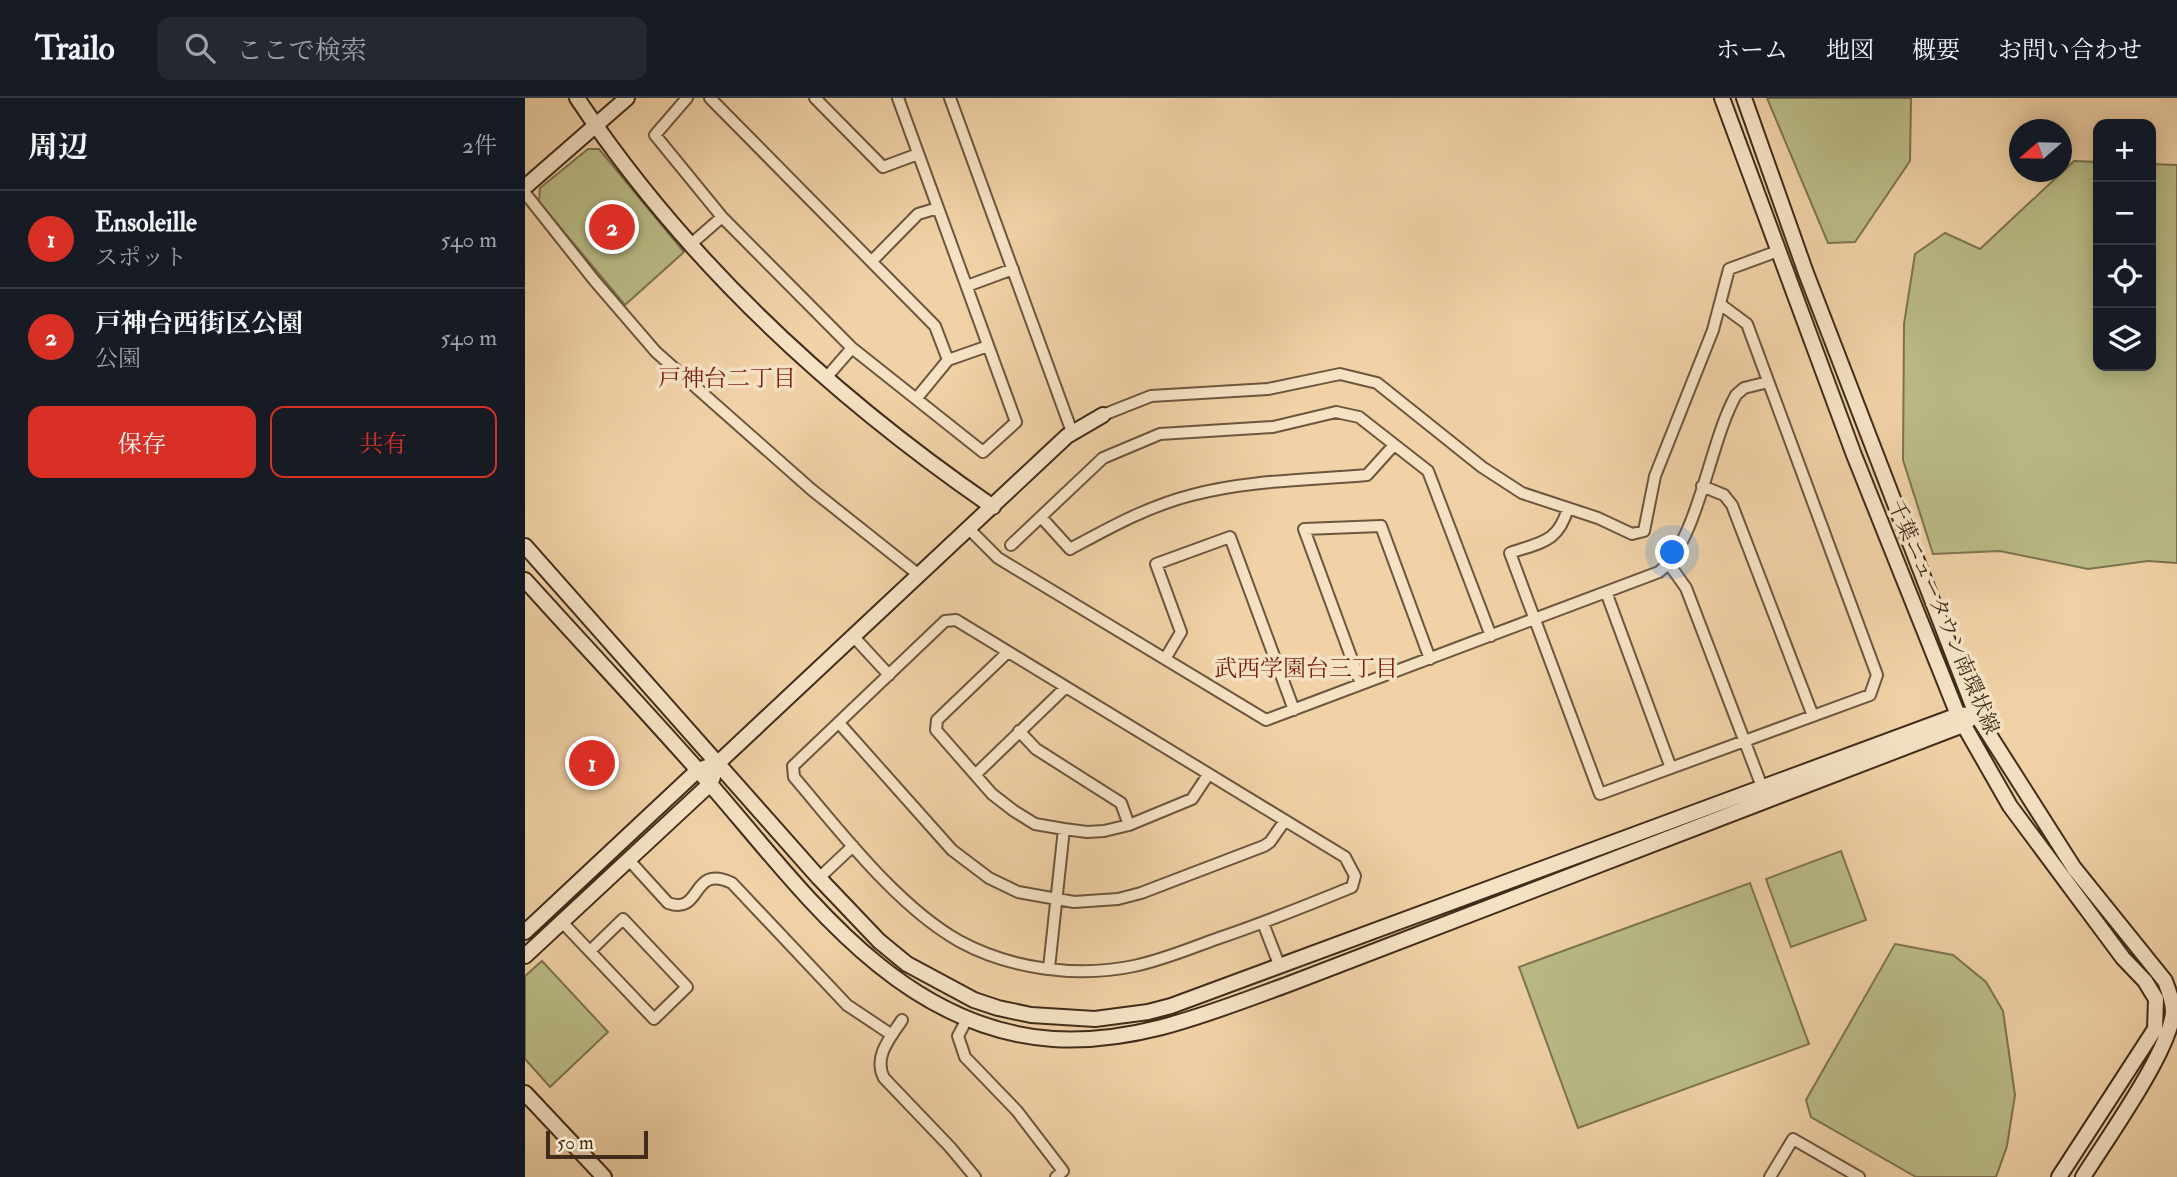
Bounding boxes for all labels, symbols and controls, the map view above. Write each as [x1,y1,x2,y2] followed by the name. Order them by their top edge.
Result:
[157,17,647,80] search box
[35,28,115,69] text: Trailo
[181,29,219,67] icon: search
[237,35,367,67] text: ここで検索
[1716,35,1788,66] text: ホーム
[1826,35,1874,66] text: 地図
[1912,35,1960,66] text: 概要
[1998,35,2142,66] text: お問い合わせ
[2009,119,2072,182] north arrow
[2093,119,2156,371] map controls
[2093,119,2156,182] button: +
[28,129,88,166] text: 周辺
[462,131,497,160] text: 2件
[2093,182,2156,245] button: −
[589,201,635,253] pin: 2
[95,207,197,239] text: Ensoleille
[47,225,55,254] text: 1
[441,225,497,254] text: 540 m
[95,243,187,272] text: スポット
[2093,245,2156,308] button: locate
[95,308,303,340] text: 戸神台西街区公園
[2093,308,2156,371] button: layers
[45,323,57,352] text: 2
[441,323,497,352] text: 540 m
[95,344,141,373] text: 公園
[658,364,796,393] district label: 戸神台二丁目
[28,406,256,478] button: 保存
[270,406,497,478] button: 共有
[1882,496,2005,738] street label: 千葉ニュータウン南環状線
[1655,535,1689,569] your location
[1214,654,1398,683] district label: 武西学園台三丁目
[569,737,615,789] pin: 1
[546,1128,647,1160] scale bar
[557,1131,594,1155] text: 50 m

